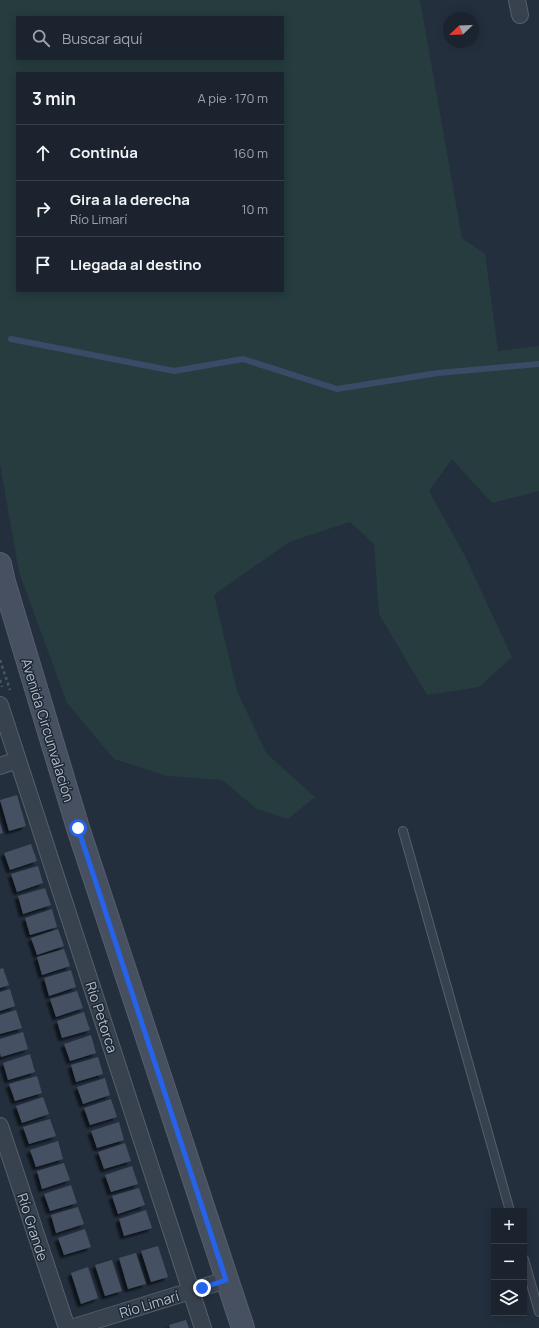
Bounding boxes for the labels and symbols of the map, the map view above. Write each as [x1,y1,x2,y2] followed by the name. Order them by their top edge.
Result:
[443,12,479,48] north arrow
[17,656,79,804] street label: Avenida Circunvalación
[69,819,87,837] route start
[82,979,122,1055] street label: Río Petorca
[13,1191,53,1263] street label: Río Grande
[193,1279,211,1297] route end
[117,1286,181,1322] street label: Río Limarí

